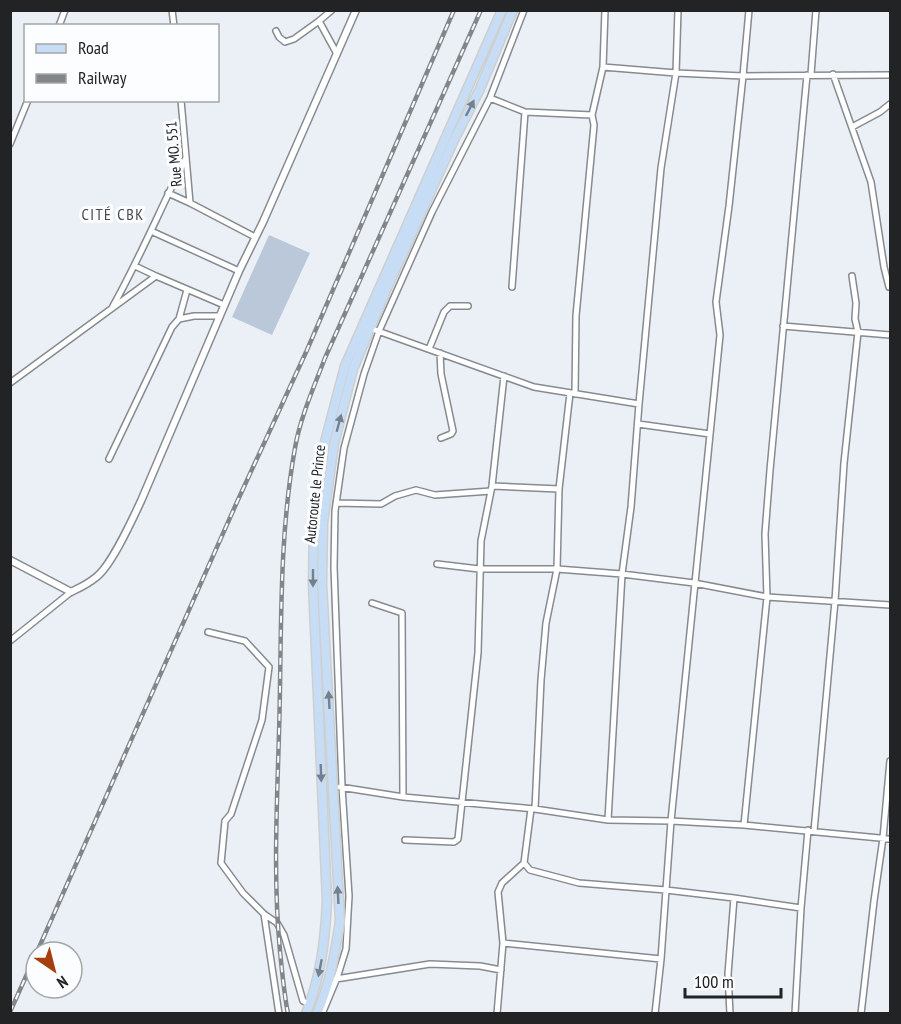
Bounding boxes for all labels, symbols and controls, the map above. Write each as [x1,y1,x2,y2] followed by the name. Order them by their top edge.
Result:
[24,24,219,102] legend
[78,36,109,59] text: Road
[78,66,127,89] text: Railway
[465,99,475,116] one-way arrow
[161,121,186,188] street label: Rue MO. 551
[81,204,145,224] district label: CITÉ CBK
[335,414,344,432] one-way arrow
[300,444,329,544] street label: Autoroute le Prince
[308,569,318,588] one-way arrow
[324,691,333,710] one-way arrow
[317,764,326,783] one-way arrow
[334,886,343,905] one-way arrow
[24,940,84,1000] north arrow
[315,958,324,977] one-way arrow
[685,961,781,999] scale bar
[694,970,734,993] text: 100 m
[53,972,72,993] text: N

